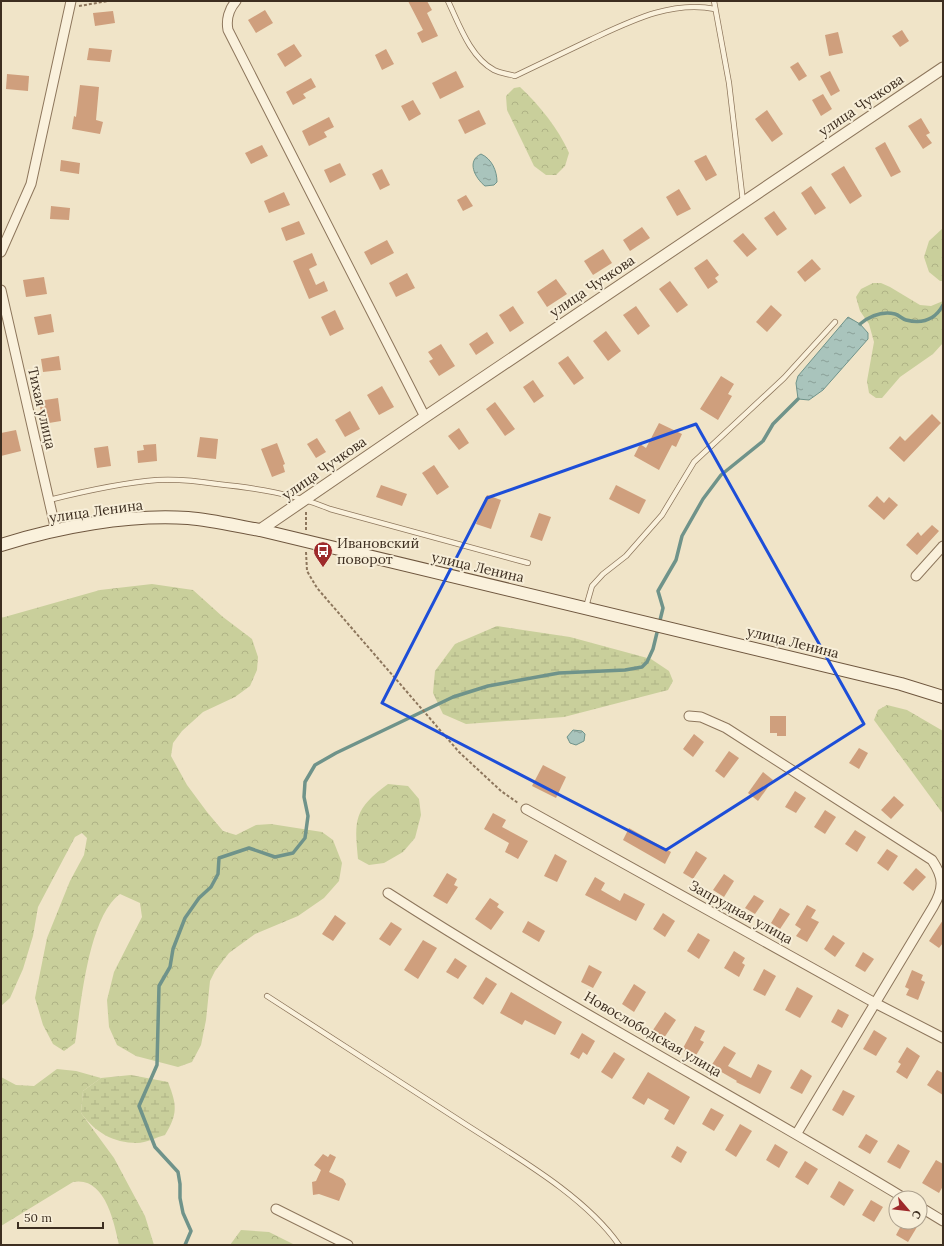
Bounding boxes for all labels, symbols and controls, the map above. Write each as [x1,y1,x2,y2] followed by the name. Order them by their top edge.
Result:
[815,70,907,140] street label: улица Чучкова
[546,251,638,321] street label: улица Чучкова
[24,365,60,451] street label: Тихая улица
[278,432,370,504] street label: улица Чучкова
[48,496,144,526] street label: улица Ленина
[337,534,419,568] place label: Ивановский поворот
[312,540,334,568] bus stop icon: Ивановский поворот
[430,548,526,586] street label: улица Ленина
[745,622,841,662] street label: улица Ленина
[686,876,796,948] street label: Запрудная улица
[581,987,725,1081] street label: Новослободская улица
[888,1190,928,1230] north arrow
[18,1204,103,1230] scale bar
[909,1208,925,1222] text: С
[24,1210,52,1225] text: 50 m

